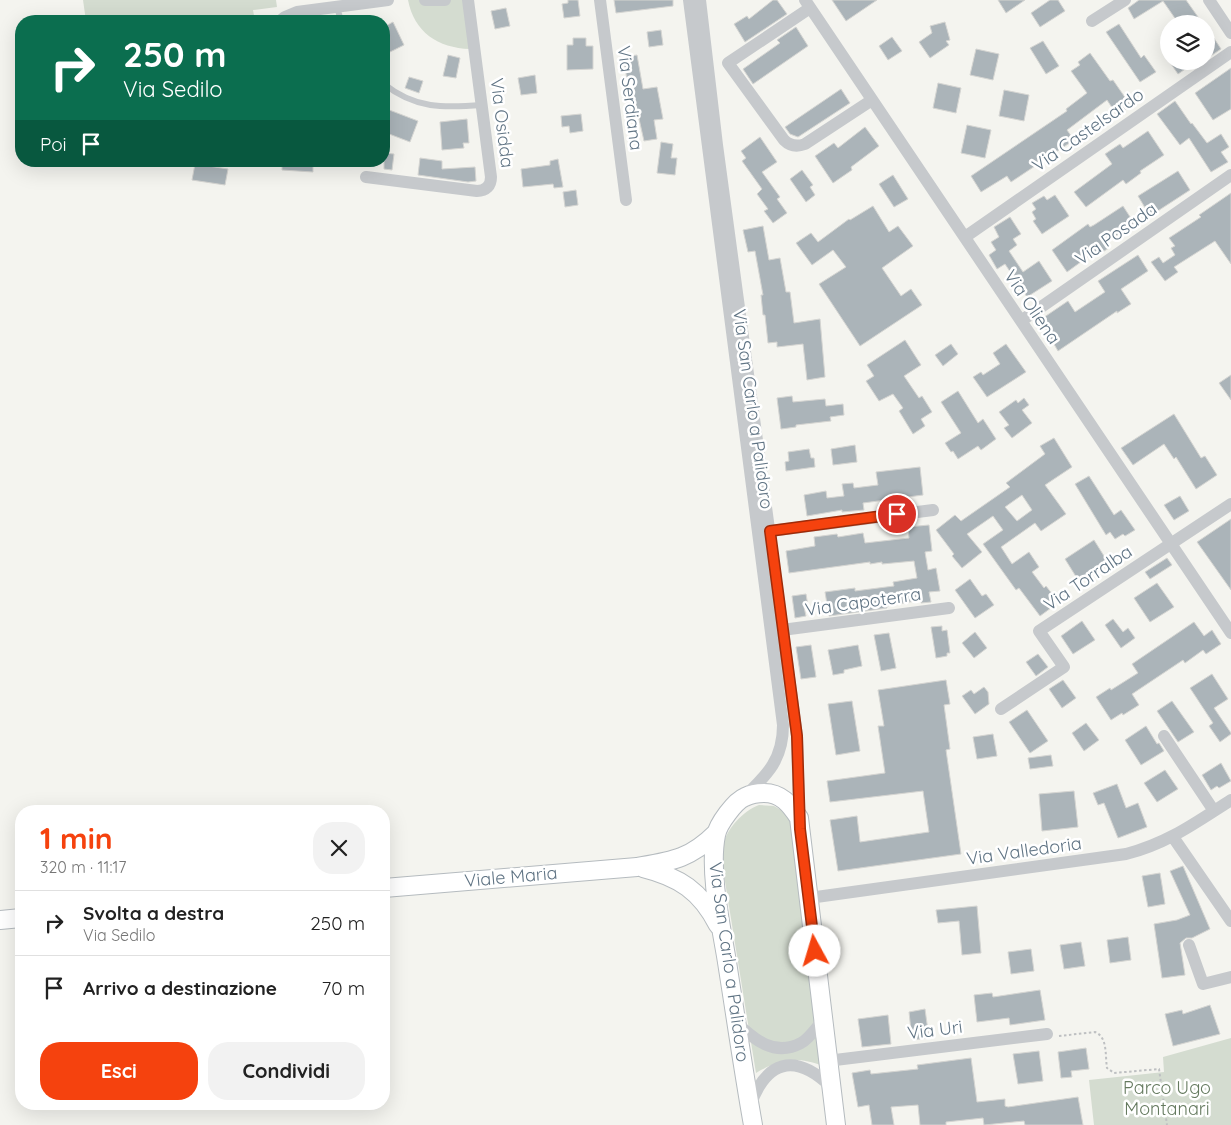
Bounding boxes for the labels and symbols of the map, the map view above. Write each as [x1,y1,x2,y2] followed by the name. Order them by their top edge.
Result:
[613,44,648,152] street label: Via Serdiana
[486,77,519,169] street label: Via Osidda
[1028,83,1148,177] street label: Via Castelsardo
[1070,197,1161,270] street label: Via Posada
[999,265,1066,348] street label: Via Oliena
[728,307,779,510] street label: Via San Carlo a Palidoro
[876,493,918,535] pin
[1039,540,1136,616] street label: Via Torralba
[803,582,922,621] street label: Via Capoterra
[965,831,1083,870] street label: Via Valledoria
[704,860,755,1063] street label: Via San Carlo a Palidoro
[463,861,558,892] street label: Viale Maria
[788,924,840,976] position arrow
[906,1015,964,1044] street label: Via Uri
[1123,1076,1211,1120] park label: Parco Ugo Montanari

